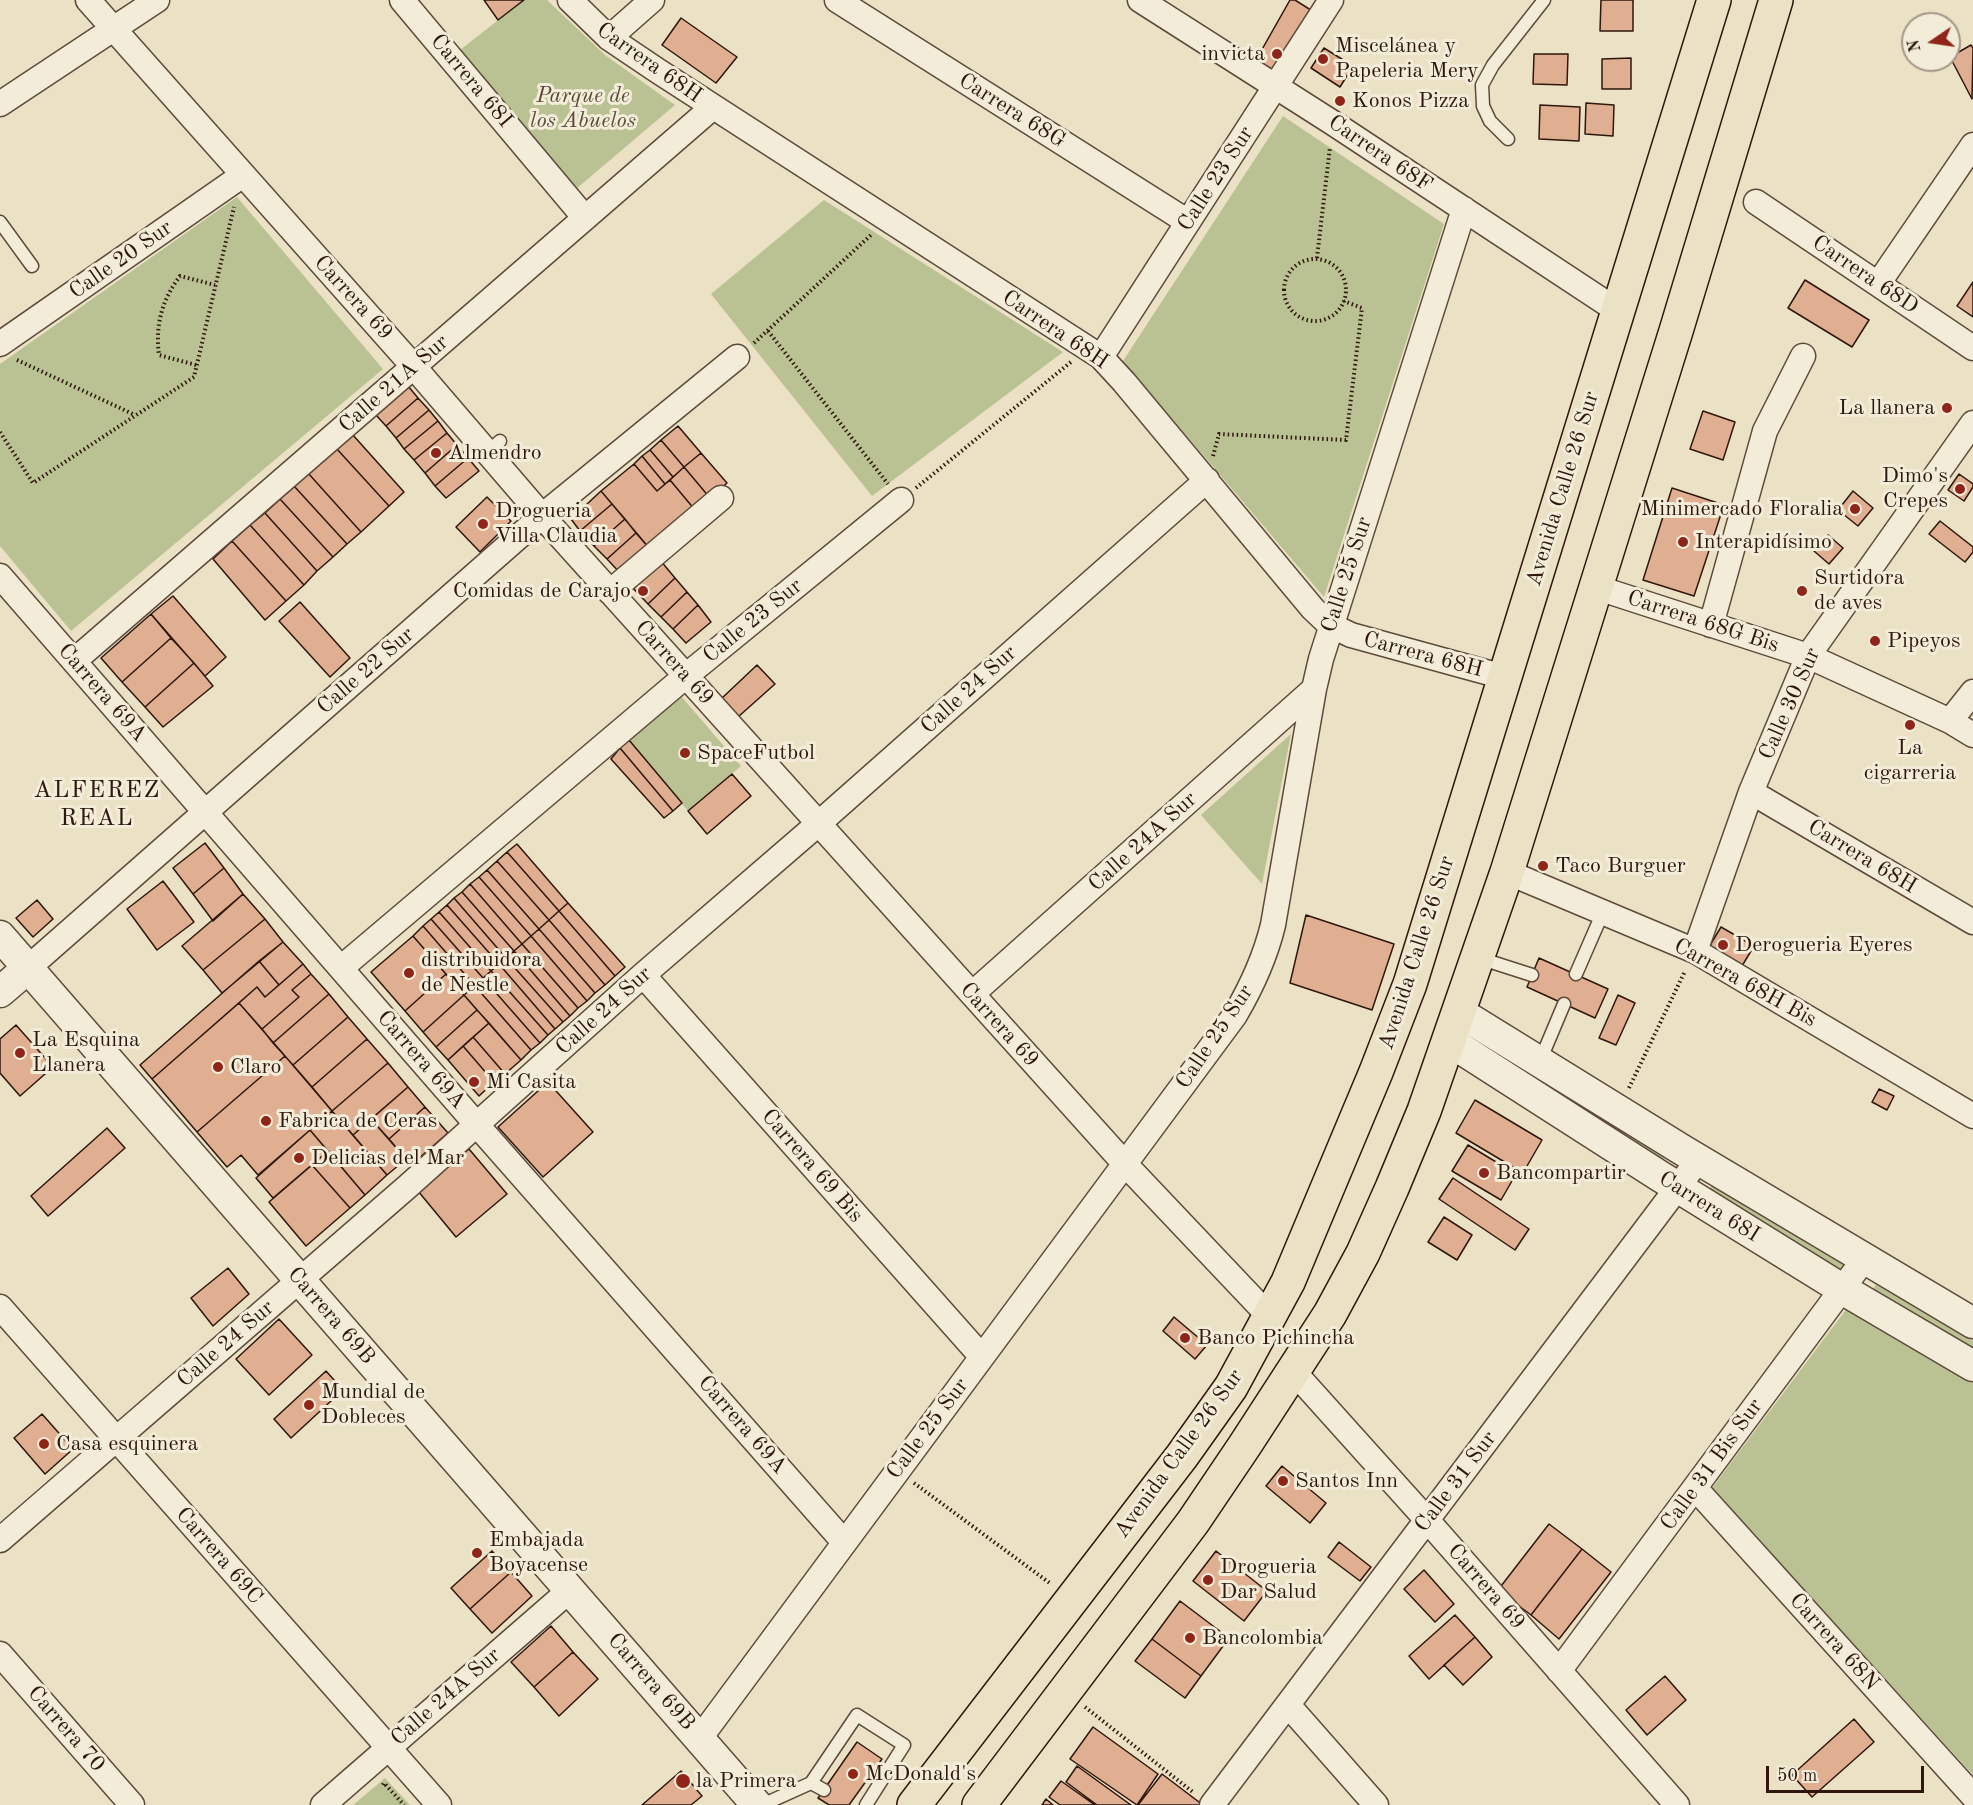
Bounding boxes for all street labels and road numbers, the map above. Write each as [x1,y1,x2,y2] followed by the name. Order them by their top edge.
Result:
[591,17,707,109] street label: Carrera 68H
[424,29,518,133] street label: Carrera 68I
[954,68,1070,154] street label: Carrera 68G
[1323,109,1437,199] street label: Carrera 68F
[1172,122,1260,236] street label: Calle 23 Sur
[64,215,178,305] street label: Calle 20 Sur
[1807,230,1923,320] street label: Carrera 68D
[308,250,398,346] street label: Carrera 69
[997,285,1113,375] street label: Carrera 68H
[334,329,454,439] street label: Calle 21A Sur
[1521,388,1605,590] street label: Avenida Calle 26 Sur
[1316,514,1378,636] street label: Calle 25 Sur
[698,573,808,669] street label: Calle 23 Sur
[1624,585,1782,659] street label: Carrera 68G Bis
[629,615,719,711] street label: Carrera 69
[312,622,420,720] street label: Calle 22 Sur
[1360,626,1486,684] street label: Carrera 68H
[52,638,152,748] street label: Carrera 69A
[916,640,1022,740] street label: Calle 24 Sur
[1754,644,1826,764] street label: Calle 30 Sur
[1083,786,1203,898] street label: Calle 24A Sur
[1803,814,1921,900] street label: Carrera 68H
[1373,853,1461,1053] street label: Avenida Calle 26 Sur
[1669,933,1821,1033] street label: Carrera 68H Bis
[551,961,657,1061] street label: Calle 24 Sur
[954,977,1044,1073] street label: Carrera 69
[1171,980,1259,1094] street label: Calle 25 Sur
[371,1005,471,1115] street label: Carrera 69A
[755,1104,869,1228] street label: Carrera 69 Bis
[1654,1166,1764,1248] street label: Carrera 68I
[282,1262,380,1370] street label: Carrera 69B
[172,1295,280,1393] street label: Calle 24 Sur
[1109,1364,1249,1544] street label: Avenida Calle 26 Sur
[692,1370,792,1480] street label: Carrera 69A
[881,1373,975,1485] street label: Calle 25 Sur
[1655,1394,1769,1536] street label: Calle 31 Bis Sur
[1409,1426,1503,1538] street label: Calle 31 Sur
[170,1502,268,1610] street label: Carrera 69C
[1441,1539,1531,1635] street label: Carrera 69
[1783,1588,1885,1696] street label: Carrera 68N
[602,1628,700,1736] street label: Carrera 69B
[386,1642,506,1752] street label: Calle 24A Sur
[21,1681,111,1777] street label: Carrera 70

